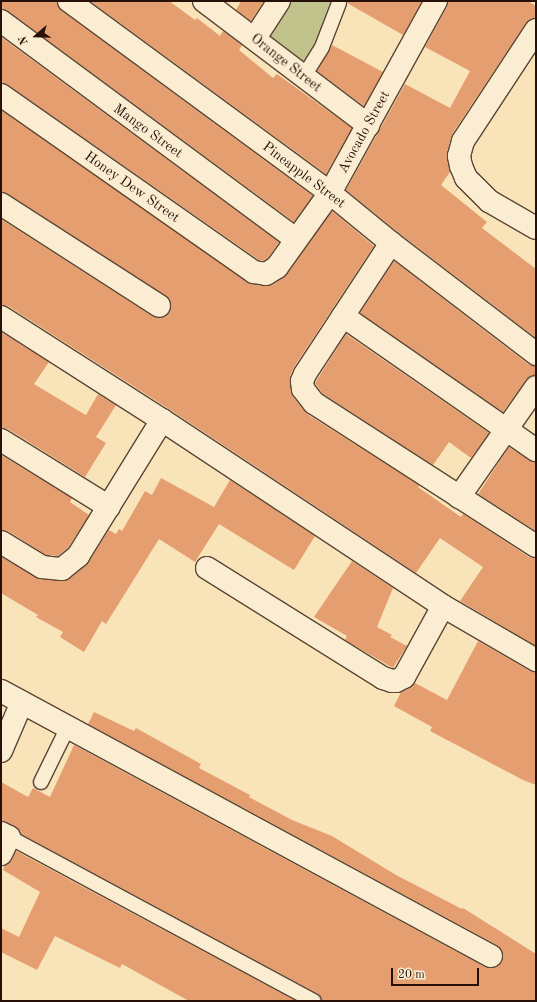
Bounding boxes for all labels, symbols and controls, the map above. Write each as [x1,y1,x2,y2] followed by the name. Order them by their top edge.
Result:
[16,16,56,56] north arrow
[247,30,325,96] street label: Orange Street
[18,34,31,46] text: N
[334,88,394,176] street label: Avocado Street
[110,100,186,162] street label: Mango Street
[259,138,349,212] street label: Pineapple Street
[81,148,183,226] street label: Honey Dew Street
[393,960,481,986] scale bar
[398,969,425,981] text: 20 m

